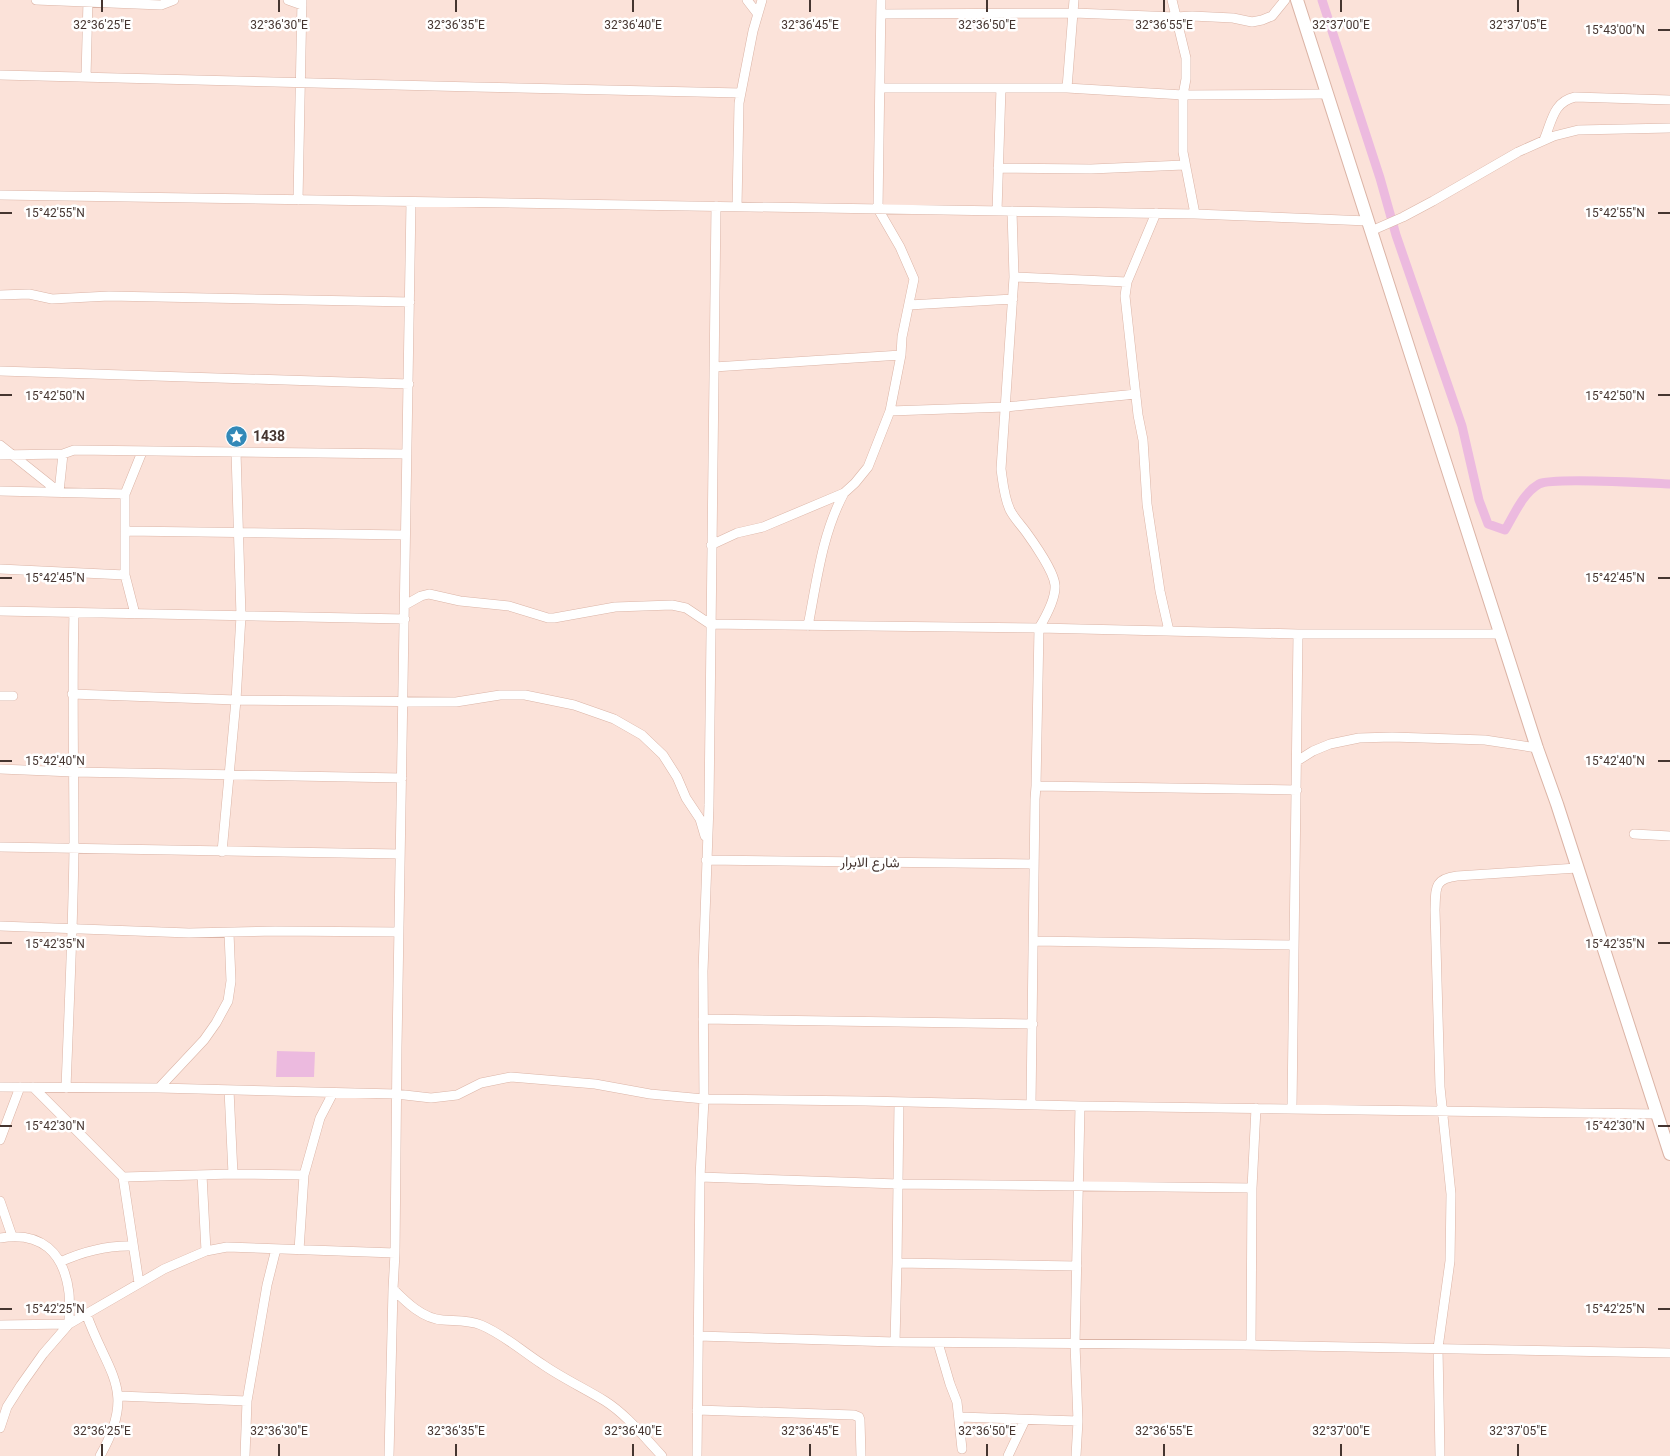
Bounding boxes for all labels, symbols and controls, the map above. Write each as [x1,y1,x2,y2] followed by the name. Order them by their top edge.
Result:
[73,18,131,32] text: 32°36'25"E
[250,18,308,32] text: 32°36'30"E
[427,18,485,32] text: 32°36'35"E
[604,18,662,32] text: 32°36'40"E
[781,18,839,32] text: 32°36'45"E
[958,18,1016,32] text: 32°36'50"E
[1135,18,1193,32] text: 32°36'55"E
[1312,18,1370,32] text: 32°37'00"E
[1489,18,1547,32] text: 32°37'05"E
[1585,23,1645,37] text: 15°43'00"N
[25,206,85,220] text: 15°42'55"N
[1585,206,1645,220] text: 15°42'55"N
[25,389,85,403] text: 15°42'50"N
[1585,389,1645,403] text: 15°42'50"N
[225,424,249,448] place icon: 1438
[253,428,285,444] place label: 1438
[25,571,85,585] text: 15°42'45"N
[1585,571,1645,585] text: 15°42'45"N
[25,754,85,768] text: 15°42'40"N
[1585,754,1645,768] text: 15°42'40"N
[839,853,900,874] street label: شارع الابرار
[25,937,85,951] text: 15°42'35"N
[1585,937,1645,951] text: 15°42'35"N
[25,1119,85,1133] text: 15°42'30"N
[1585,1119,1645,1133] text: 15°42'30"N
[25,1302,85,1316] text: 15°42'25"N
[1585,1302,1645,1316] text: 15°42'25"N
[73,1424,131,1438] text: 32°36'25"E
[250,1424,308,1438] text: 32°36'30"E
[427,1424,485,1438] text: 32°36'35"E
[604,1424,662,1438] text: 32°36'40"E
[781,1424,839,1438] text: 32°36'45"E
[958,1424,1016,1438] text: 32°36'50"E
[1135,1424,1193,1438] text: 32°36'55"E
[1312,1424,1370,1438] text: 32°37'00"E
[1489,1424,1547,1438] text: 32°37'05"E

